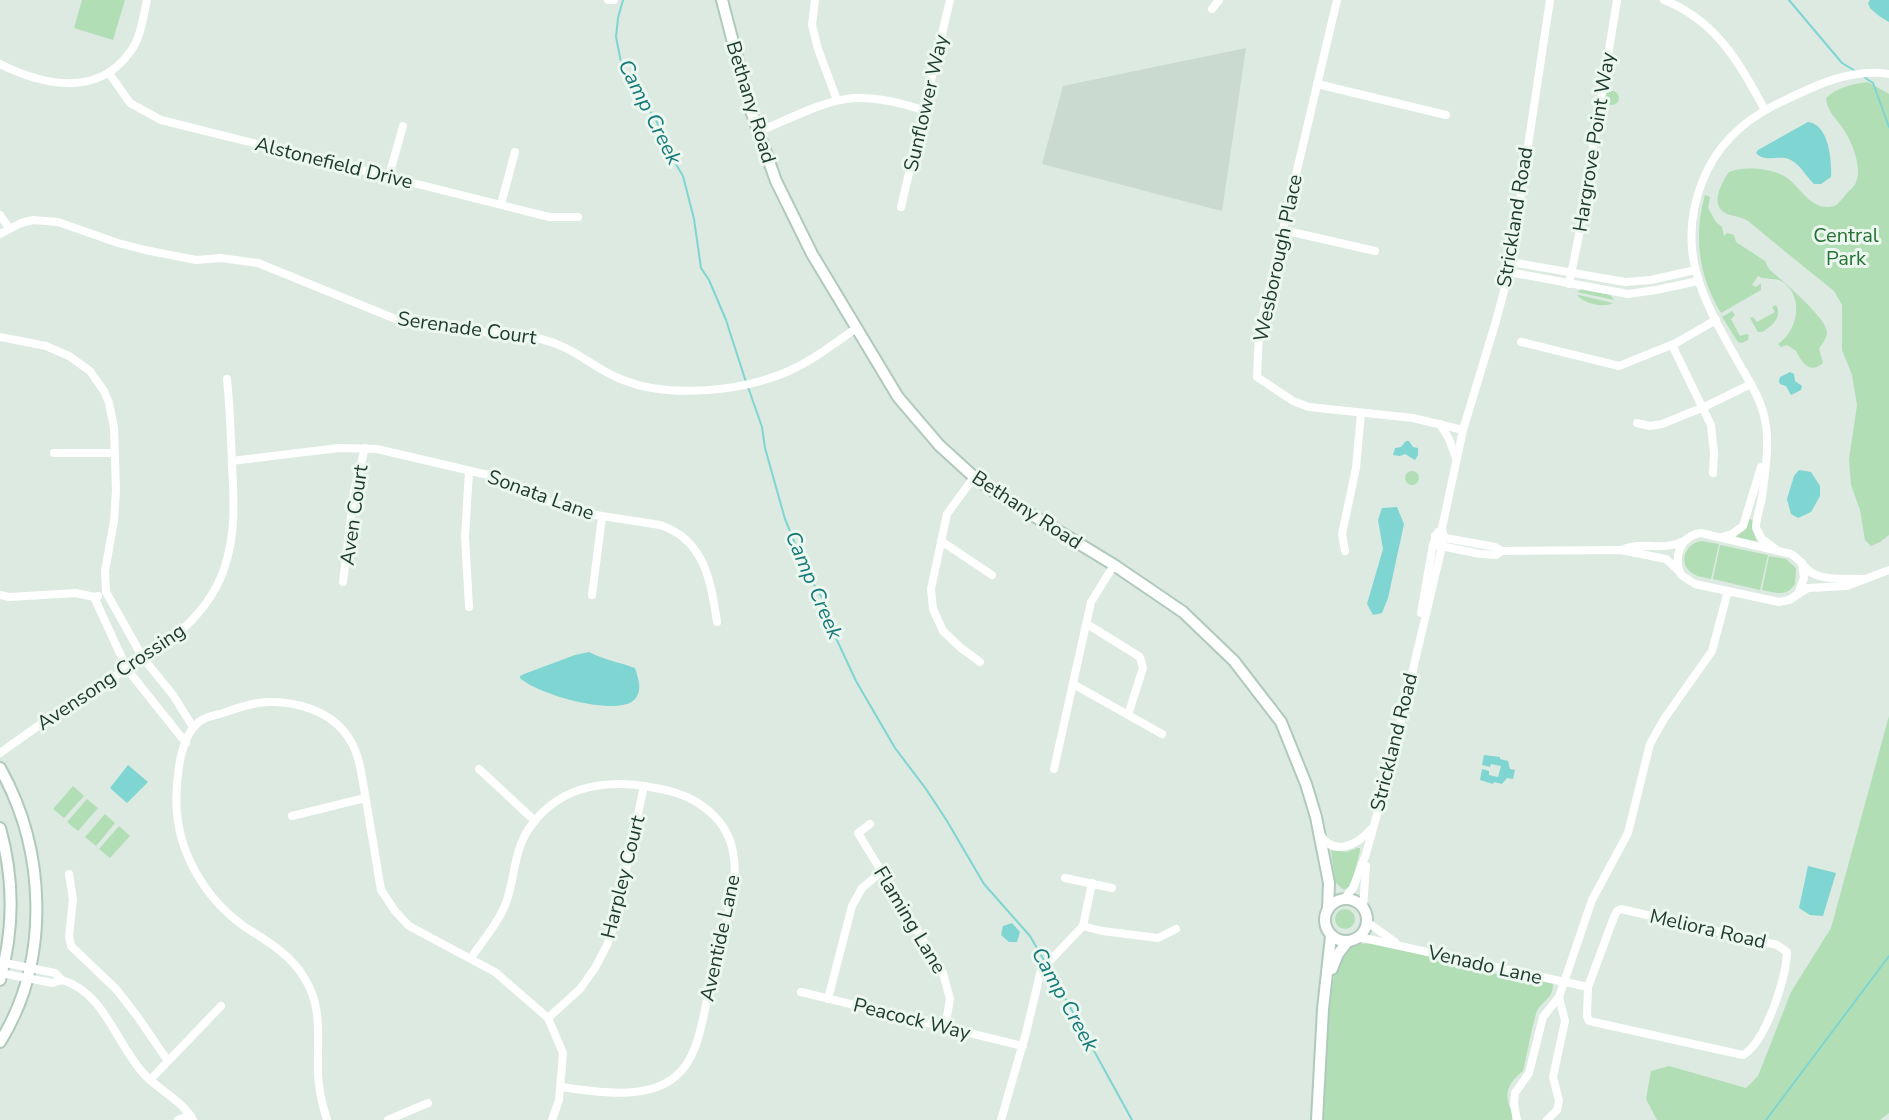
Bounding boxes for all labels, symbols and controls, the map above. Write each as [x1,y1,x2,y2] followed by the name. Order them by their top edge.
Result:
[897,31,955,174] street label: Sunflower Way
[720,38,782,166] street label: Bethany Road
[1566,49,1622,234] street label: Hargrove Point Way
[611,54,689,170] water label: Camp Creek
[252,130,416,196] street label: Alstonefield Drive
[1491,145,1539,289] street label: Strickland Road
[1247,172,1309,344] street label: Wesborough Place
[1813,222,1879,272] park label: Central Park
[396,305,539,351] street label: Serenade Court
[334,462,375,567] street label: Aven Court
[484,463,598,527] street label: Sonata Lane
[967,464,1087,556] street label: Bethany Road
[779,527,850,644] water label: Camp Creek
[31,617,191,737] street label: Avensong Crossing
[1364,670,1424,814] street label: Strickland Road
[595,812,652,941] street label: Harpley Court
[867,861,953,979] street label: Flaming Lane
[693,872,747,1004] street label: Aventide Lane
[1647,902,1769,956] street label: Meliora Road
[1424,939,1545,991] street label: Venado Lane
[1025,942,1105,1056] water label: Camp Creek
[851,991,974,1047] street label: Peacock Way

